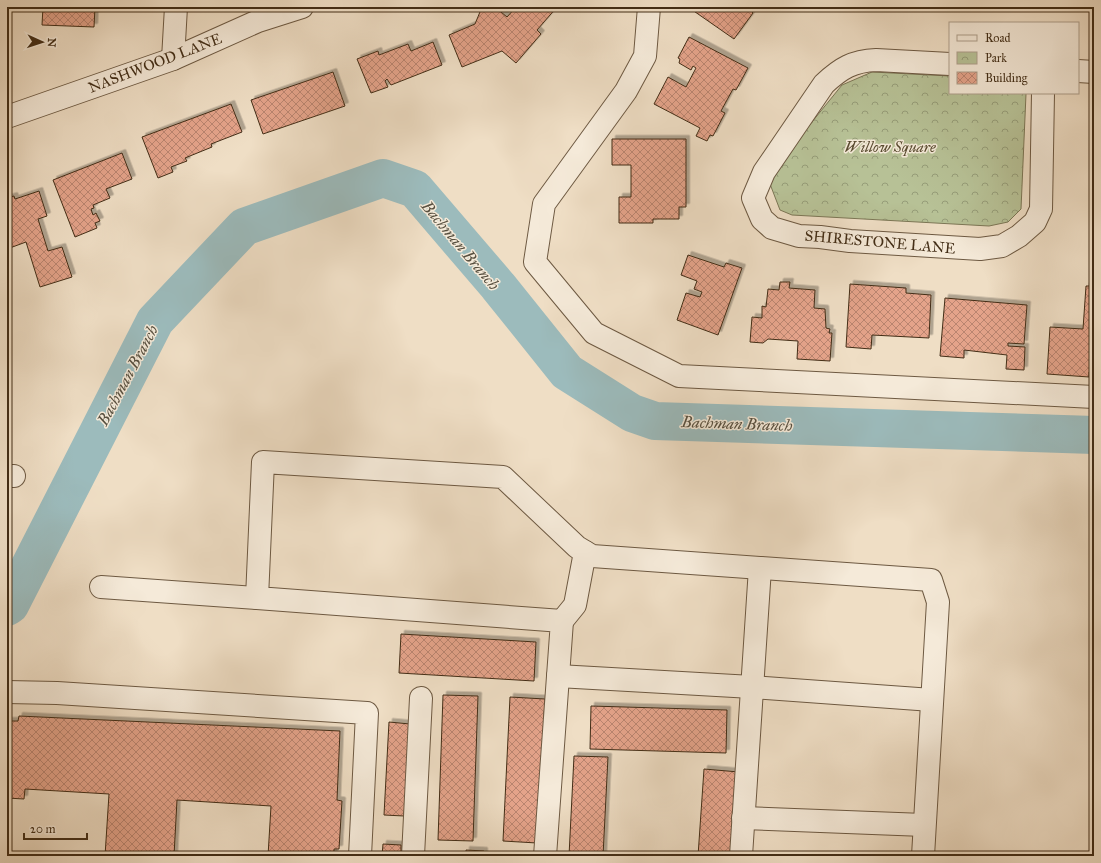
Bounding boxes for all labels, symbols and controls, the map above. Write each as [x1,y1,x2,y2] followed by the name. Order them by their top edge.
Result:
[22,22,62,62] north arrow
[949,22,1079,94] legend
[86,29,224,97] street label: NASHWOOD LANE
[985,31,1011,45] text: Road
[45,37,58,48] text: N
[985,51,1007,65] text: Park
[985,71,1028,86] text: Building
[844,138,936,156] park label: Willow Square
[417,196,504,294] water label: Bachman Branch
[804,226,956,258] street label: SHIRESTONE LANE
[93,322,162,430] water label: Bachman Branch
[680,412,793,435] water label: Bachman Branch
[24,815,87,841] scale bar
[30,822,56,836] text: 20 m

